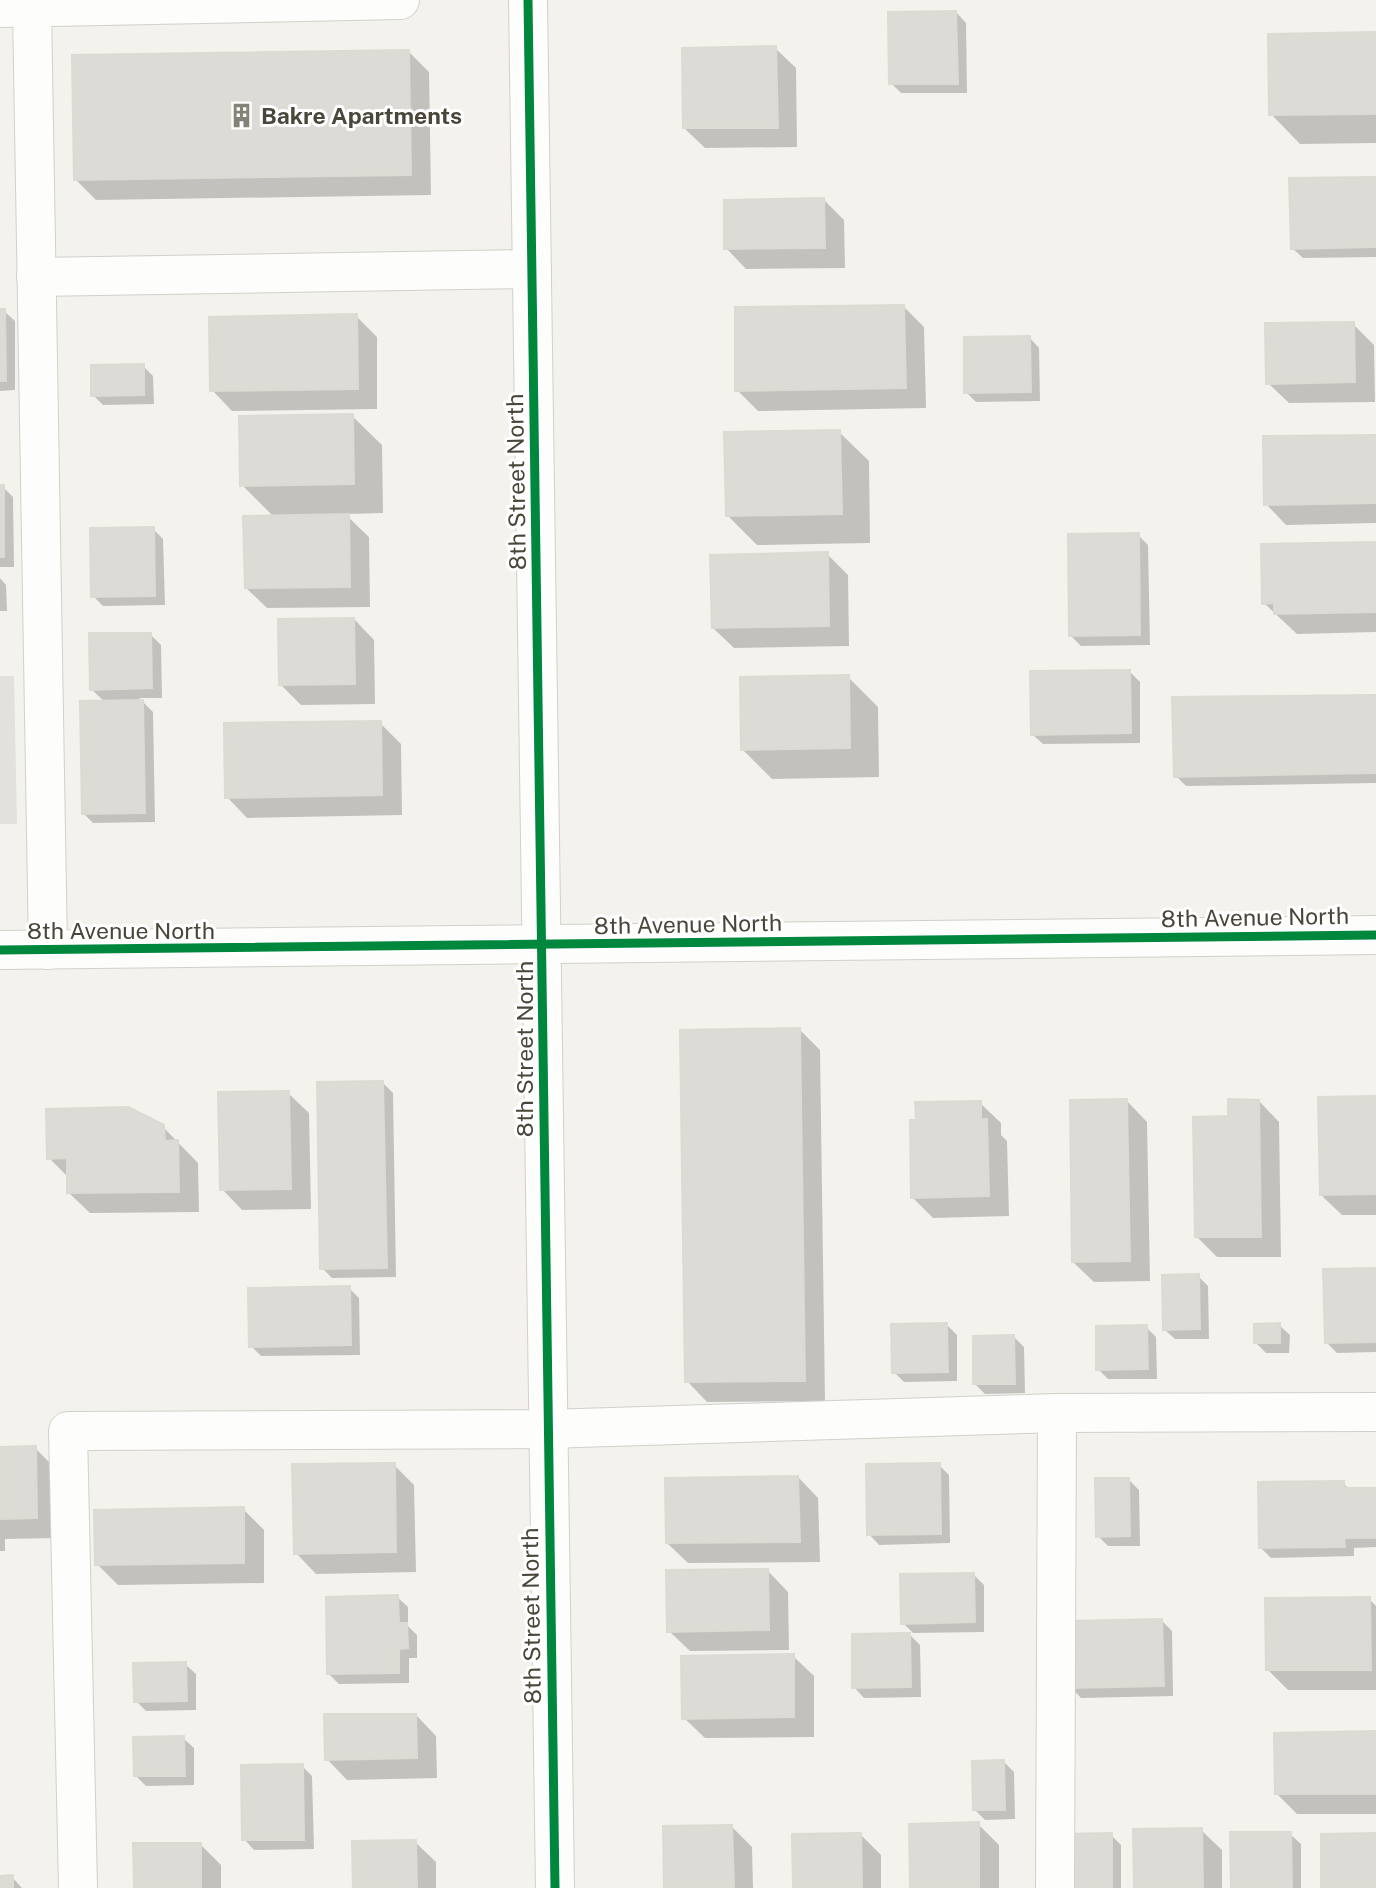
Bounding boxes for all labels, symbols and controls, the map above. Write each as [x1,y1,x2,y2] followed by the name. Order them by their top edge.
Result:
[227,101,255,129] building icon: Bakre Apartments
[261,102,462,129] place label: Bakre Apartments
[501,394,531,570] street label: 8th Street North
[1161,902,1349,932] street label: 8th Avenue North
[594,909,782,939] street label: 8th Avenue North
[27,917,215,944] street label: 8th Avenue North
[511,961,538,1137] street label: 8th Street North
[516,1528,546,1704] street label: 8th Street North

